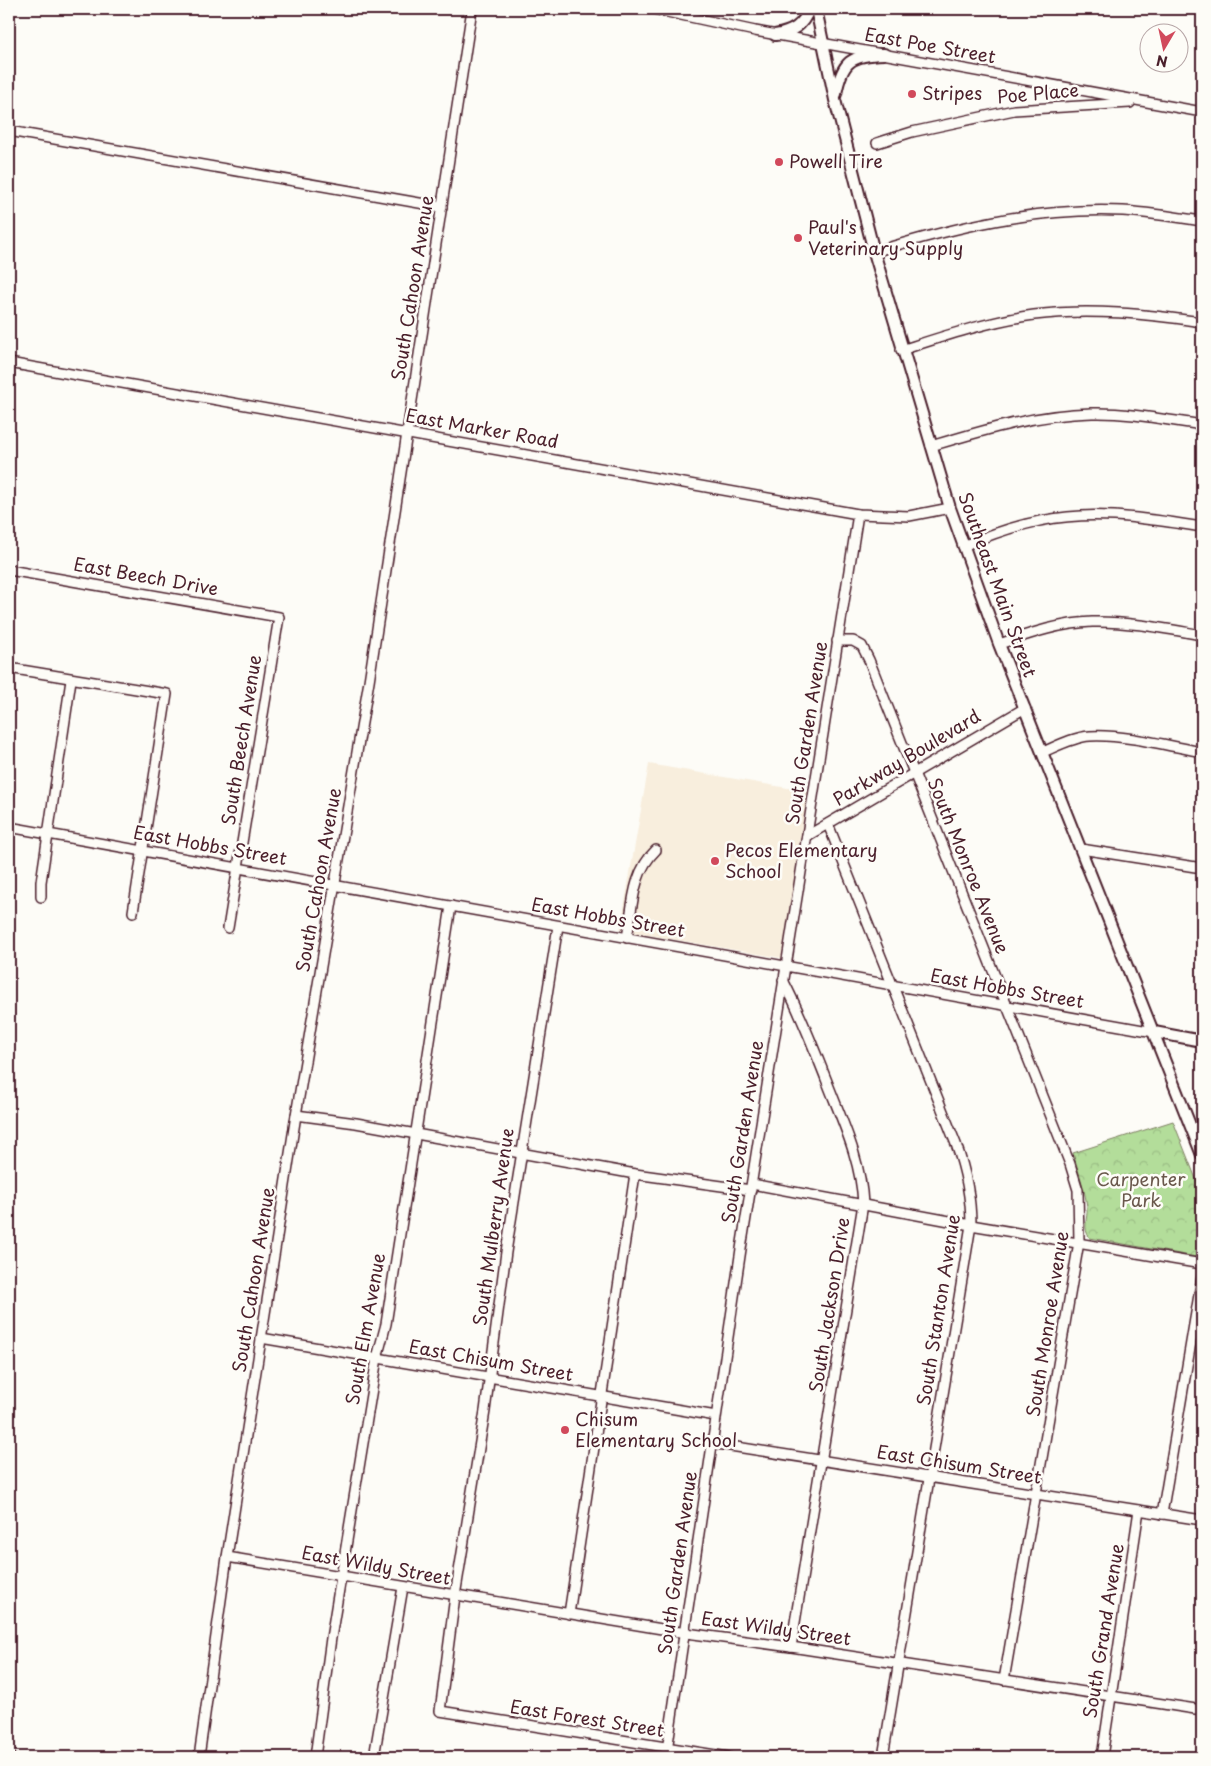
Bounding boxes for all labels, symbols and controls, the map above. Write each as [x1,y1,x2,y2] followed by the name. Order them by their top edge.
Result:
[863,20,998,69] street label: East Poe Street
[1138,22,1188,72] north arrow
[1155,50,1169,73] text: N
[996,75,1080,110] street label: Poe Place
[922,79,982,106] place label: Stripes
[906,88,918,100] marker: Stripes
[789,147,883,174] place label: Powell Tire
[773,156,785,168] marker: Powell Tire
[384,193,439,382] street label: South Cahoon Avenue
[808,213,963,261] place label: Paul's Veterinary Supply
[792,232,804,244] marker: Paul's Veterinary Supply
[404,401,561,454] street label: East Marker Road
[952,488,1044,681] street label: Southeast Main Street
[72,550,221,602] street label: East Beech Drive
[778,639,833,826] street label: South Garden Avenue
[214,652,267,827] street label: South Beech Avenue
[827,702,985,812] street label: Parkway Boulevard
[922,774,1017,958] street label: South Monroe Avenue
[288,785,347,974] street label: South Cahoon Avenue
[131,818,289,871] street label: East Hobbs Street
[725,836,877,884] place label: Pecos Elementary School
[709,855,721,867] marker: Pecos Elementary School
[529,890,687,943] street label: East Hobbs Street
[928,961,1086,1014] street label: East Hobbs Street
[714,1038,769,1225] street label: South Garden Avenue
[465,1126,520,1327] street label: South Mulberry Avenue
[1096,1165,1186,1213] park label: Carpenter Park
[225,1185,280,1374] street label: South Cahoon Avenue
[909,1212,966,1407] street label: South Stanton Avenue
[801,1215,856,1394] street label: South Jackson Drive
[1019,1229,1075,1418] street label: South Monroe Avenue
[338,1251,391,1407] street label: South Elm Avenue
[407,1332,575,1387] street label: East Chisum Street
[575,1405,737,1453] place label: Chisum Elementary School
[559,1424,571,1436] marker: Chisum Elementary School
[875,1437,1043,1490] street label: East Chisum Street
[650,1469,703,1656] street label: South Garden Avenue
[300,1538,453,1591] street label: East Wildy Street
[1075,1541,1130,1720] street label: South Grand Avenue
[700,1604,853,1651] street label: East Wildy Street
[508,1692,666,1743] street label: East Forest Street

